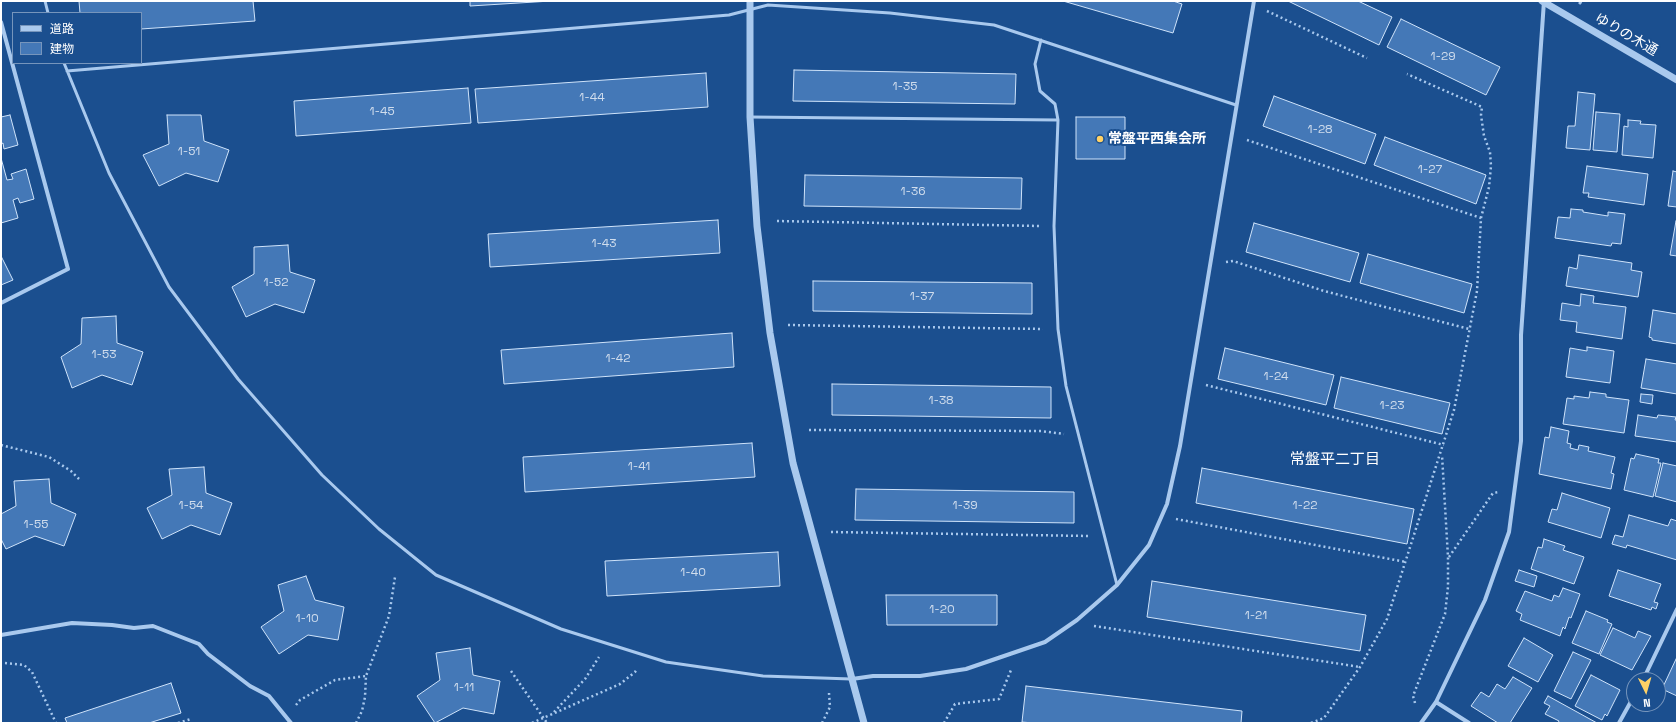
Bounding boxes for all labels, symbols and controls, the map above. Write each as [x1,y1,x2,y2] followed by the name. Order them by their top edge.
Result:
[1591,10,1661,60] street label: ゆりの木通
[12,12,142,64] legend
[50,21,74,37] text: 道路
[50,41,74,57] text: 建物
[1430,50,1456,64] house number: 1-29
[893,80,917,94] house number: 1-35
[579,91,605,105] house number: 1-44
[369,105,395,119] house number: 1-45
[1307,123,1333,137] house number: 1-28
[1108,131,1206,147] place label: 常盤平西集会所
[1095,134,1105,144] marker: 常盤平西集会所
[178,145,200,159] house number: 1-51
[1418,163,1442,177] house number: 1-27
[900,185,926,199] house number: 1-36
[591,237,617,251] house number: 1-43
[264,276,288,290] house number: 1-52
[910,290,934,304] house number: 1-37
[92,348,116,362] house number: 1-53
[605,352,631,366] house number: 1-42
[1264,370,1288,384] house number: 1-24
[928,394,954,408] house number: 1-38
[1380,399,1404,413] house number: 1-23
[1290,451,1380,469] district label: 常盤平二丁目
[628,460,650,474] house number: 1-41
[178,499,204,513] house number: 1-54
[952,499,978,513] house number: 1-39
[1293,499,1317,513] house number: 1-22
[24,518,48,532] house number: 1-55
[680,566,706,580] house number: 1-40
[929,603,955,617] house number: 1-20
[1245,609,1267,623] house number: 1-21
[295,612,319,626] house number: 1-10
[1626,672,1666,712] north arrow
[454,681,474,695] house number: 1-11
[1643,696,1651,710] text: N

